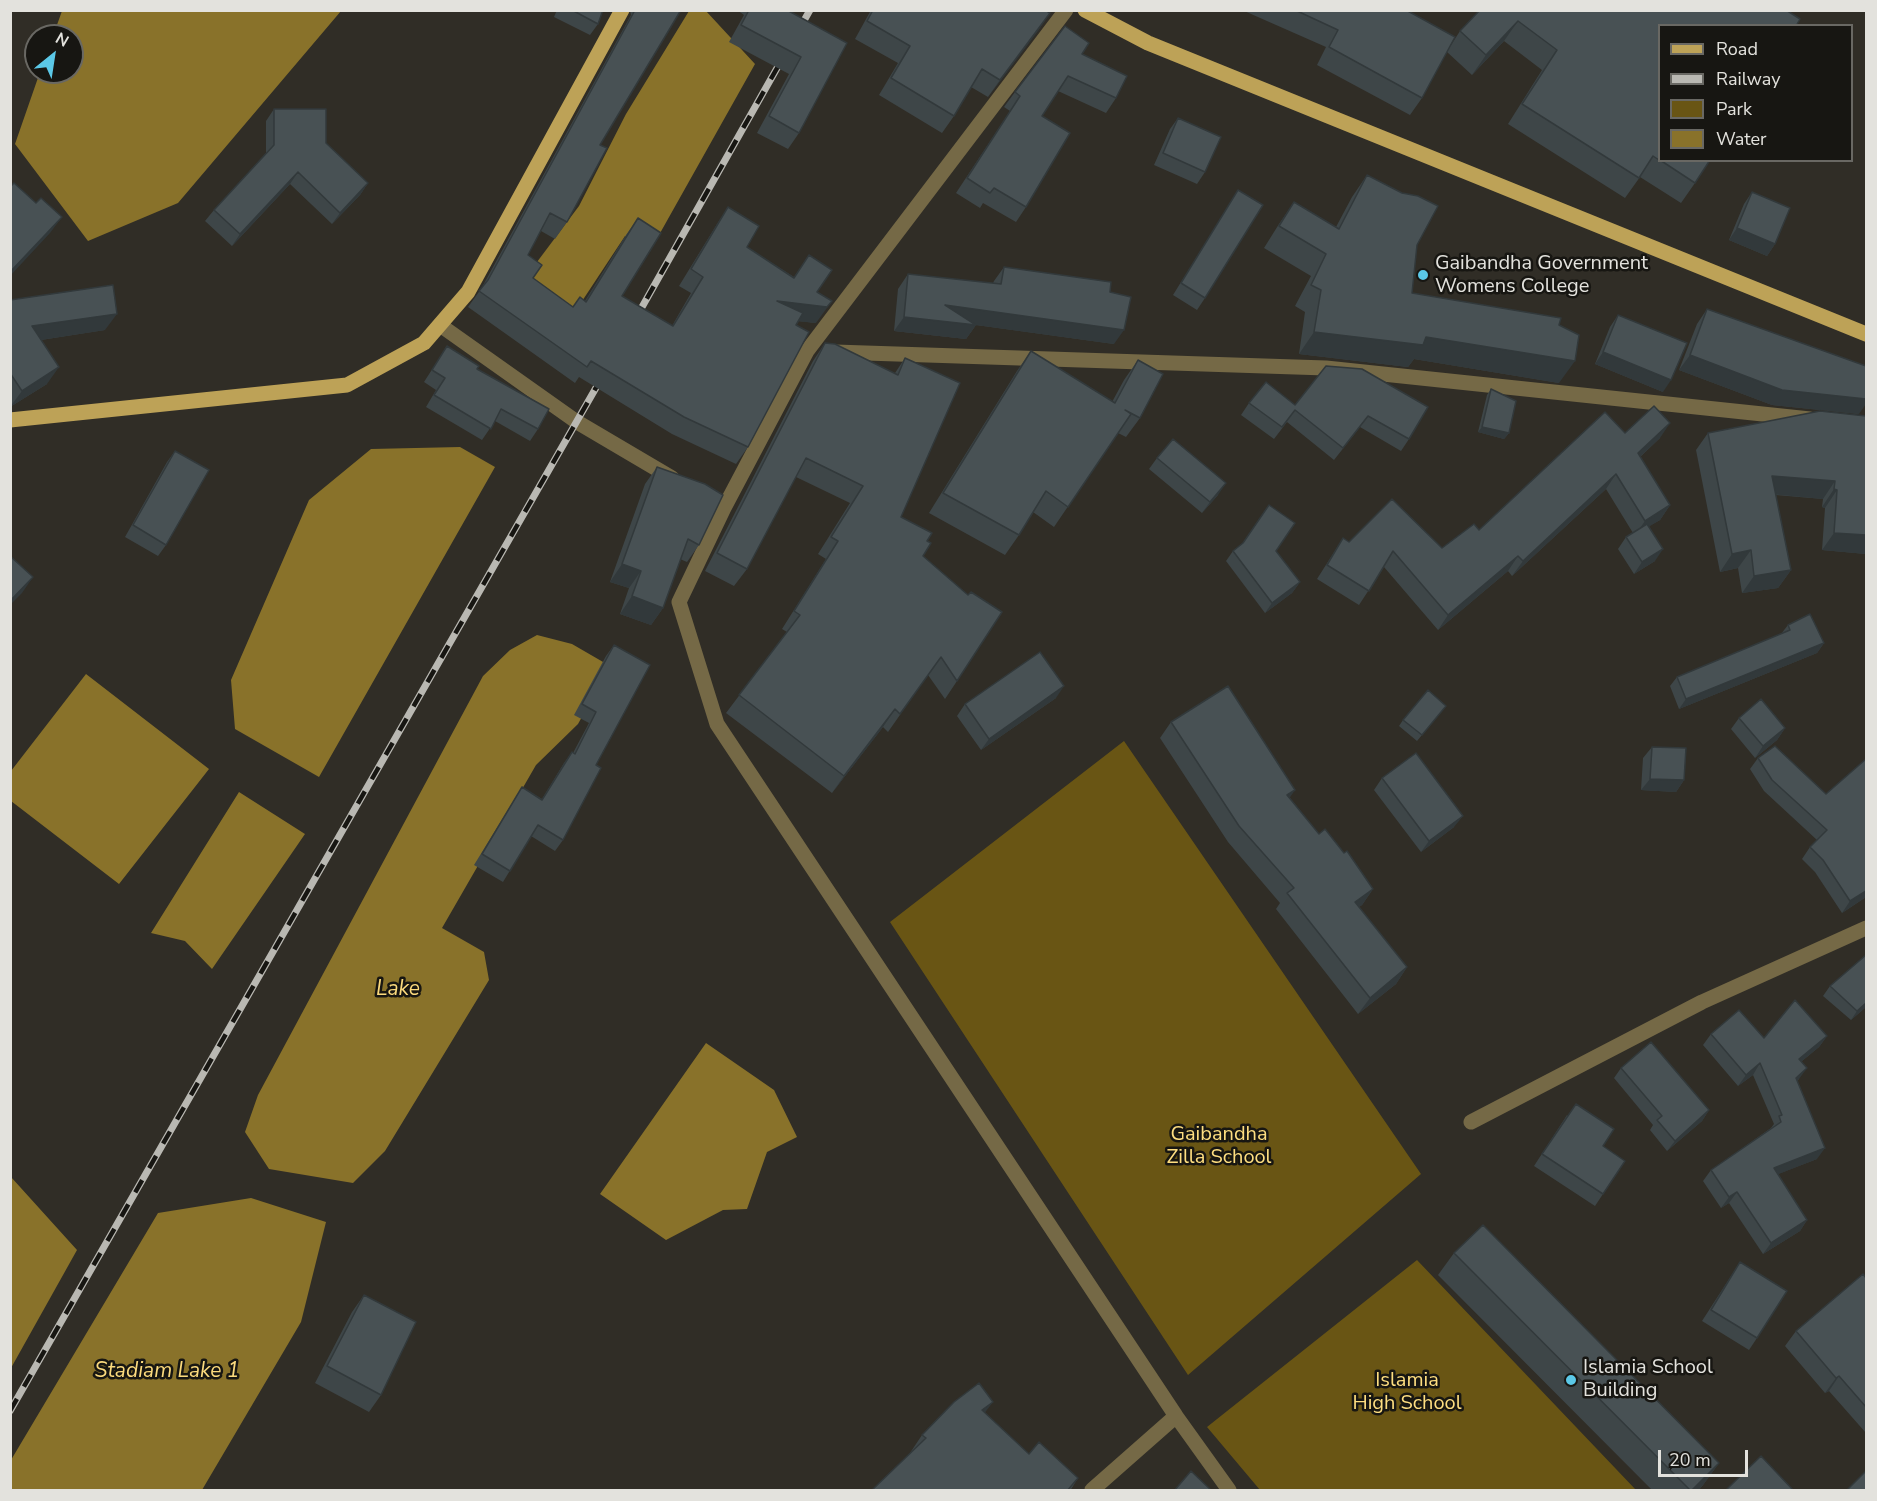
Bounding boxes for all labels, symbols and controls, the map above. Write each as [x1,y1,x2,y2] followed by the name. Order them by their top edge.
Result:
[24,24,84,84] north arrow
[1658,24,1853,162] legend
[51,28,73,53] text: N
[1716,37,1758,61] text: Road
[1716,67,1781,91] text: Railway
[1716,97,1752,121] text: Park
[1716,127,1767,151] text: Water
[1435,252,1648,299] place label: Gaibandha Government Womens College
[1416,268,1430,282] marker: Gaibandha Government Womens College
[376,977,420,1003] water label: Lake
[1166,1123,1272,1170] park label: Gaibandha Zilla School
[1583,1356,1713,1403] place label: Islamia School Building
[95,1359,239,1385] water label: Stadiam Lake 1
[1352,1369,1462,1416] park label: Islamia High School
[1564,1373,1578,1387] marker: Islamia School Building
[1661,1438,1751,1476] scale bar
[1669,1448,1711,1472] text: 20 m

